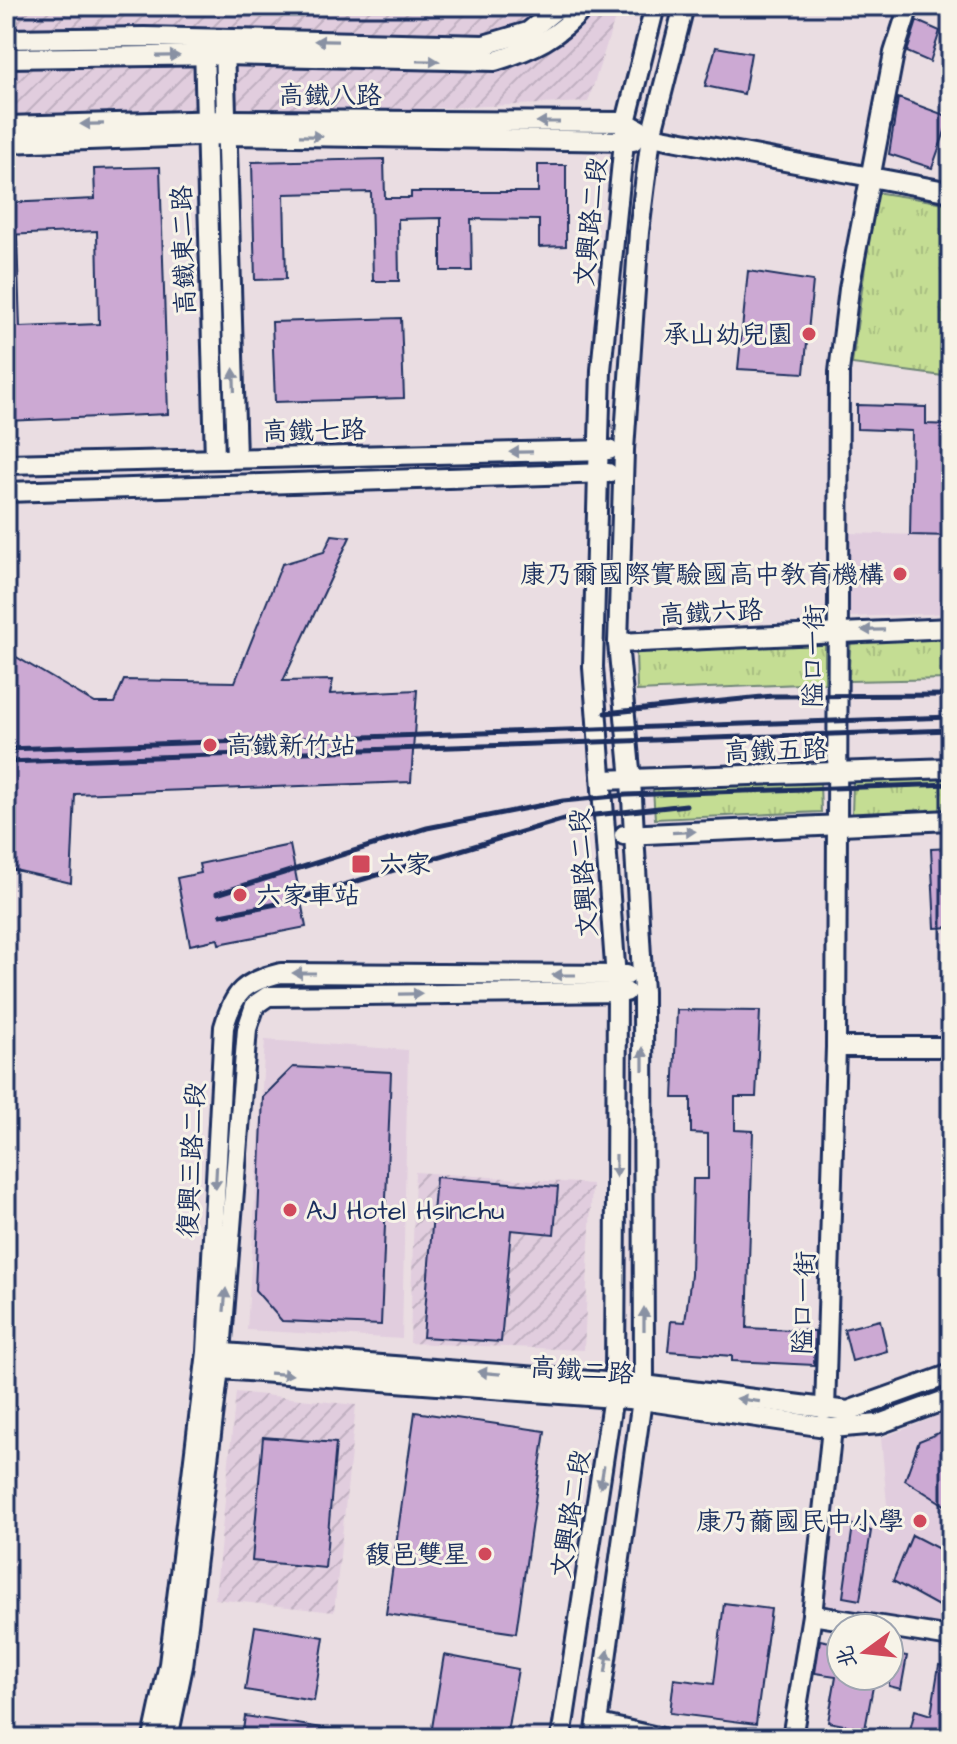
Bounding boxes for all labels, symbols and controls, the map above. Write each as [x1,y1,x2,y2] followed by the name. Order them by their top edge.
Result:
[313,35,338,47] one-way arrow
[156,49,181,62] one-way arrow
[416,54,441,67] one-way arrow
[278,78,382,114] street label: 高鐵八路
[535,116,560,128] one-way arrow
[79,118,104,130] one-way arrow
[299,130,324,143] one-way arrow
[566,156,616,289] street label: 文興路二段
[164,184,204,316] street label: 高鐵東二路
[663,317,793,353] place label: 承山幼兒園
[800,325,818,343] marker: 承山幼兒園
[227,367,240,392] one-way arrow
[262,412,366,450] street label: 高鐵七路
[508,445,533,458] one-way arrow
[520,557,884,593] place label: 康乃爾國際實驗國高中教育機構
[891,565,909,583] marker: 康乃爾國際實驗國高中教育機構
[658,592,764,634] street label: 高鐵六路
[795,604,833,708] street label: 隘口一街
[860,624,885,636] one-way arrow
[226,728,356,764] place label: 高鐵新竹站
[723,731,829,771] street label: 高鐵五路
[201,736,219,754] marker: 高鐵新竹站
[562,807,606,939] street label: 文興路二段
[672,825,697,838] one-way arrow
[379,847,431,883] place label: 六家
[350,853,372,875] marker: 六家
[256,878,360,914] place label: 六家車站
[231,886,249,904] marker: 六家車站
[291,967,316,979] one-way arrow
[551,968,576,981] one-way arrow
[399,988,424,1000] one-way arrow
[637,1046,649,1071] one-way arrow
[170,1081,214,1239] street label: 復興三路二段
[610,1154,623,1179] one-way arrow
[209,1166,222,1191] one-way arrow
[306,1193,505,1229] place label: AJ Hotel Hsinchu
[281,1201,299,1219] marker: AJ Hotel Hsinchu
[784,1250,824,1356] street label: 隘口一街
[219,1287,232,1312] one-way arrow
[638,1306,650,1331] one-way arrow
[529,1349,635,1393] street label: 高鐵二路
[476,1367,501,1380] one-way arrow
[269,1368,294,1381] one-way arrow
[735,1393,760,1406] one-way arrow
[543,1447,599,1581] street label: 文興路二段
[595,1465,607,1490] one-way arrow
[696,1504,904,1540] place label: 康乃薾國民中小學
[911,1512,929,1530] marker: 康乃薾國民中小學
[365,1537,469,1573] place label: 馥邑雙星
[476,1545,494,1563] marker: 馥邑雙星
[825,1612,905,1692] north arrow
[829,1642,865,1671] text: 北
[601,1648,614,1673] one-way arrow

